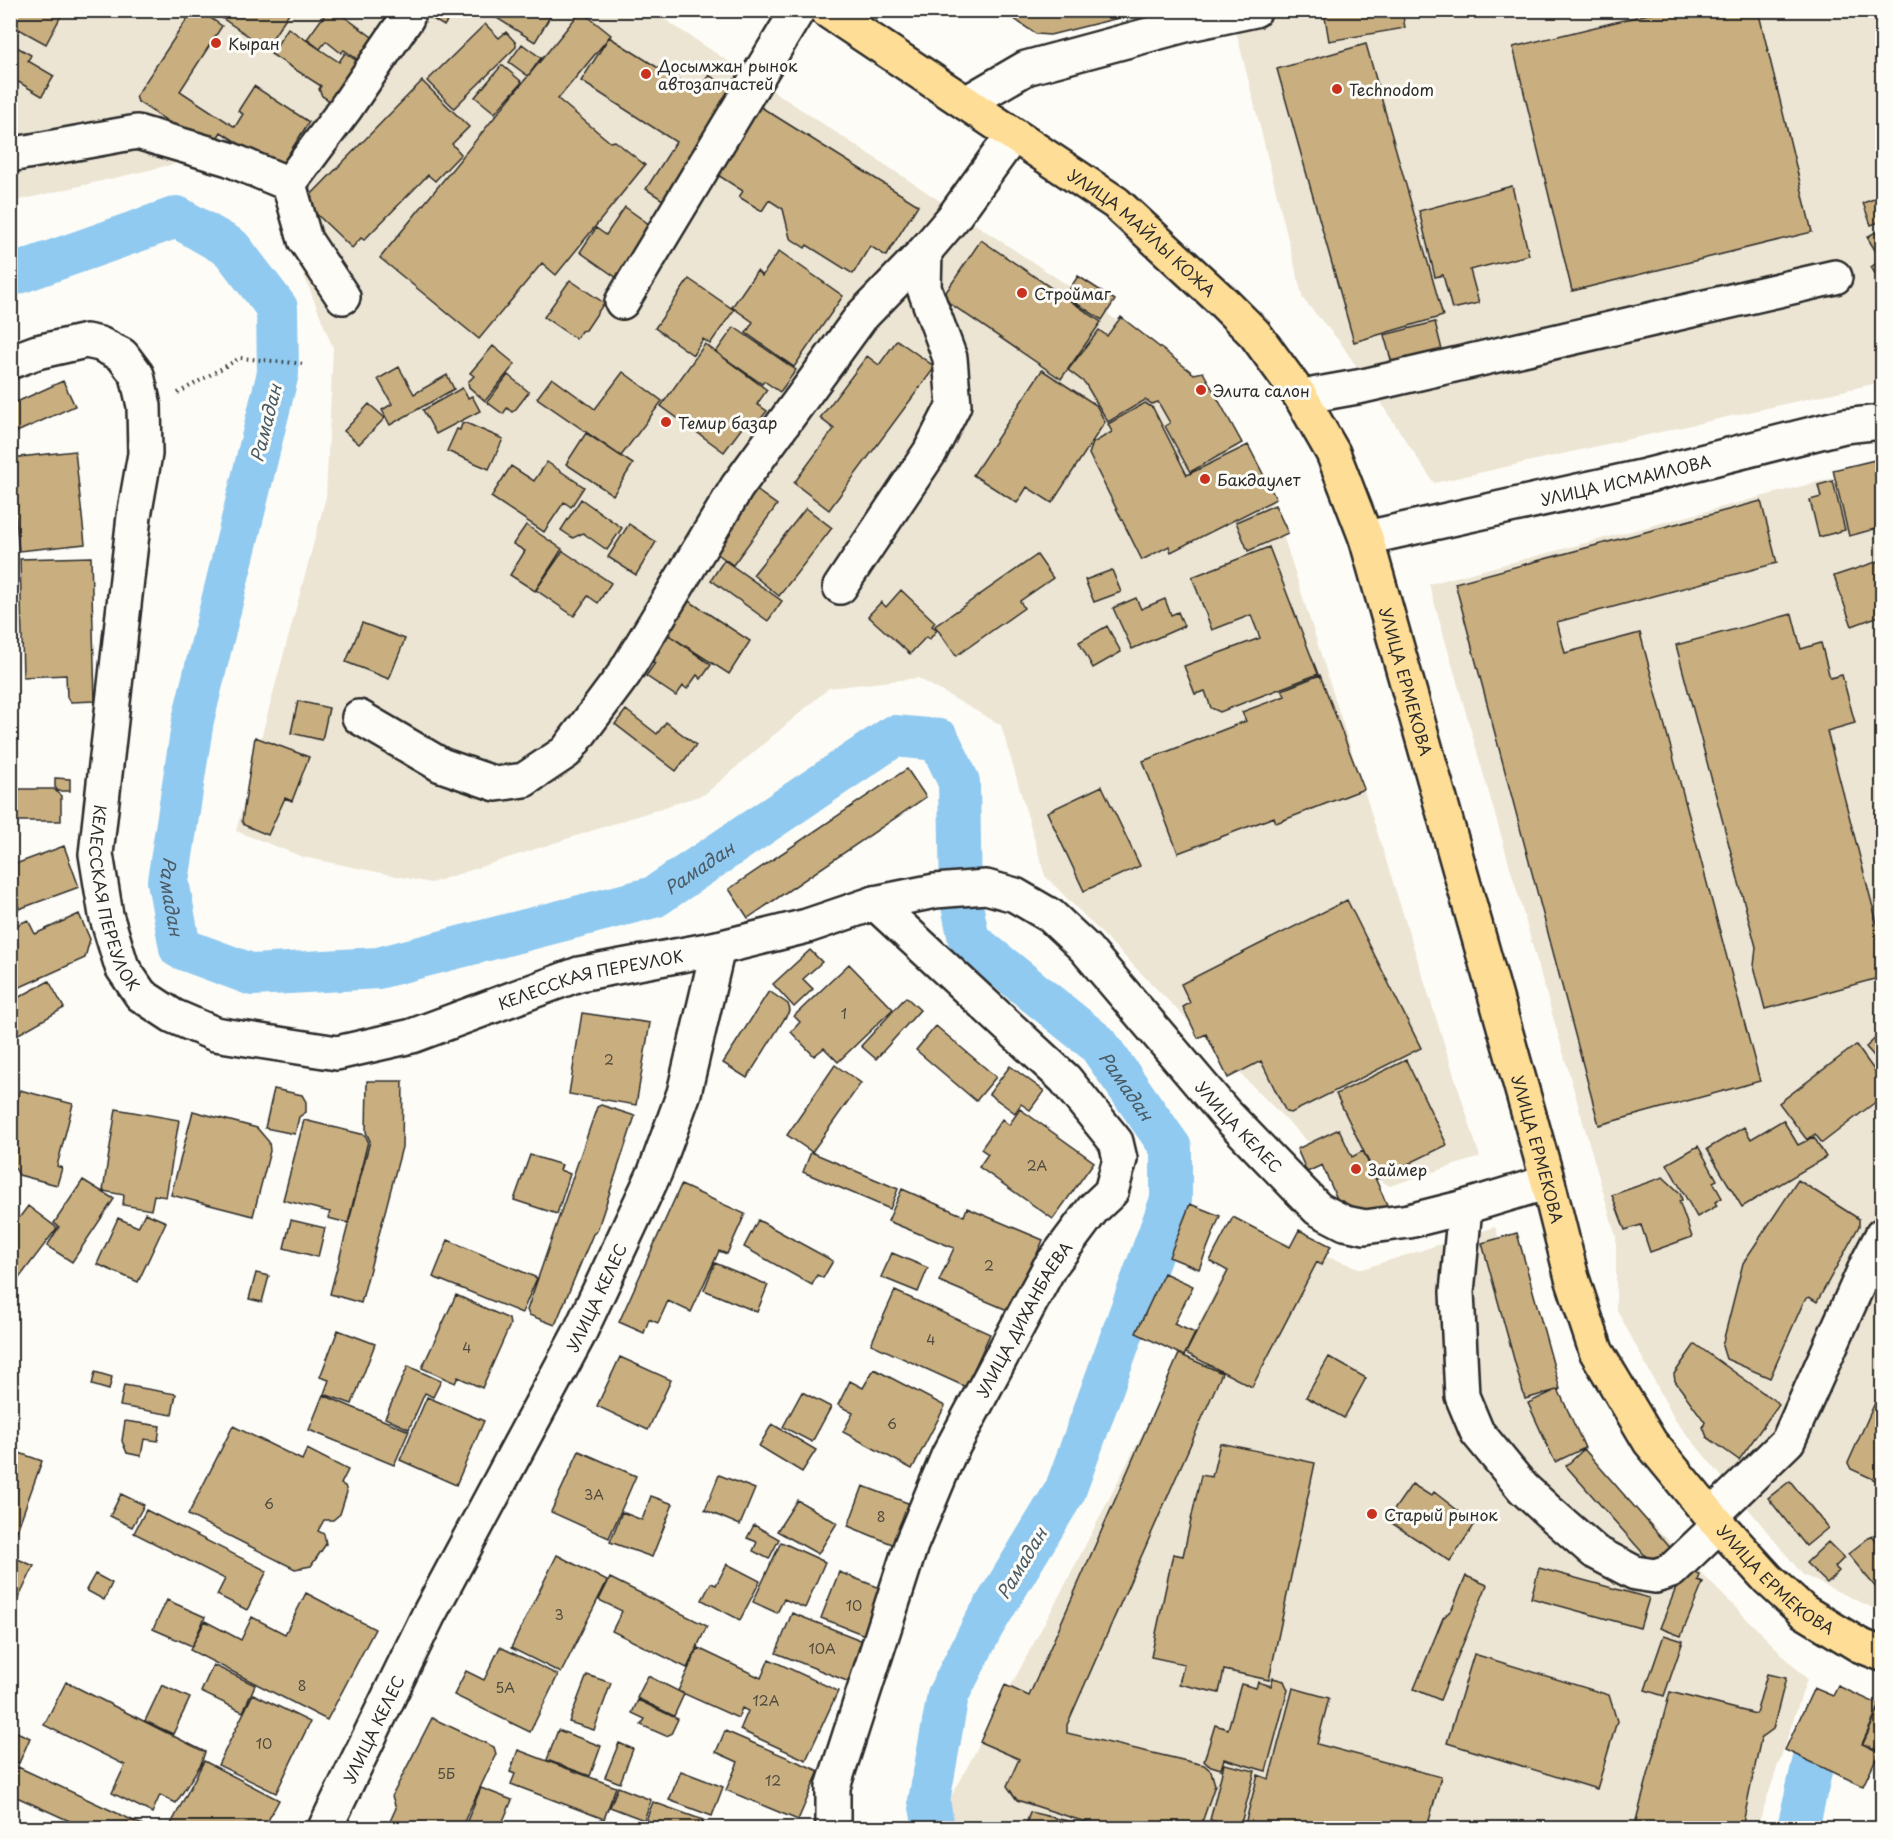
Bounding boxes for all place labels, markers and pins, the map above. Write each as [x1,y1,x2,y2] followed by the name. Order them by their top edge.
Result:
[228,31,280,55] place label: Кыран
[209,36,223,50] marker: Кыран
[657,53,798,95] place label: Досымжан рынок автозапчастей
[639,67,653,81] marker: Досымжан рынок автозапчастей
[1349,77,1434,101] place label: Technodom
[1330,82,1344,96] marker: Technodom
[1034,281,1112,305] place label: Строймаг
[1015,286,1029,300] marker: Строймаг
[1213,378,1310,402] place label: Элита салон
[1194,383,1208,397] marker: Элита салон
[678,410,777,434] place label: Темир базар
[659,415,673,429] marker: Темир базар
[1217,467,1301,491] place label: Бакдаулет
[1198,472,1212,486] marker: Бакдаулет
[1368,1157,1427,1181] place label: Займер
[1349,1162,1363,1176] marker: Займер
[1384,1502,1498,1526] place label: Старый рынок
[1365,1507,1379,1521] marker: Старый рынок

